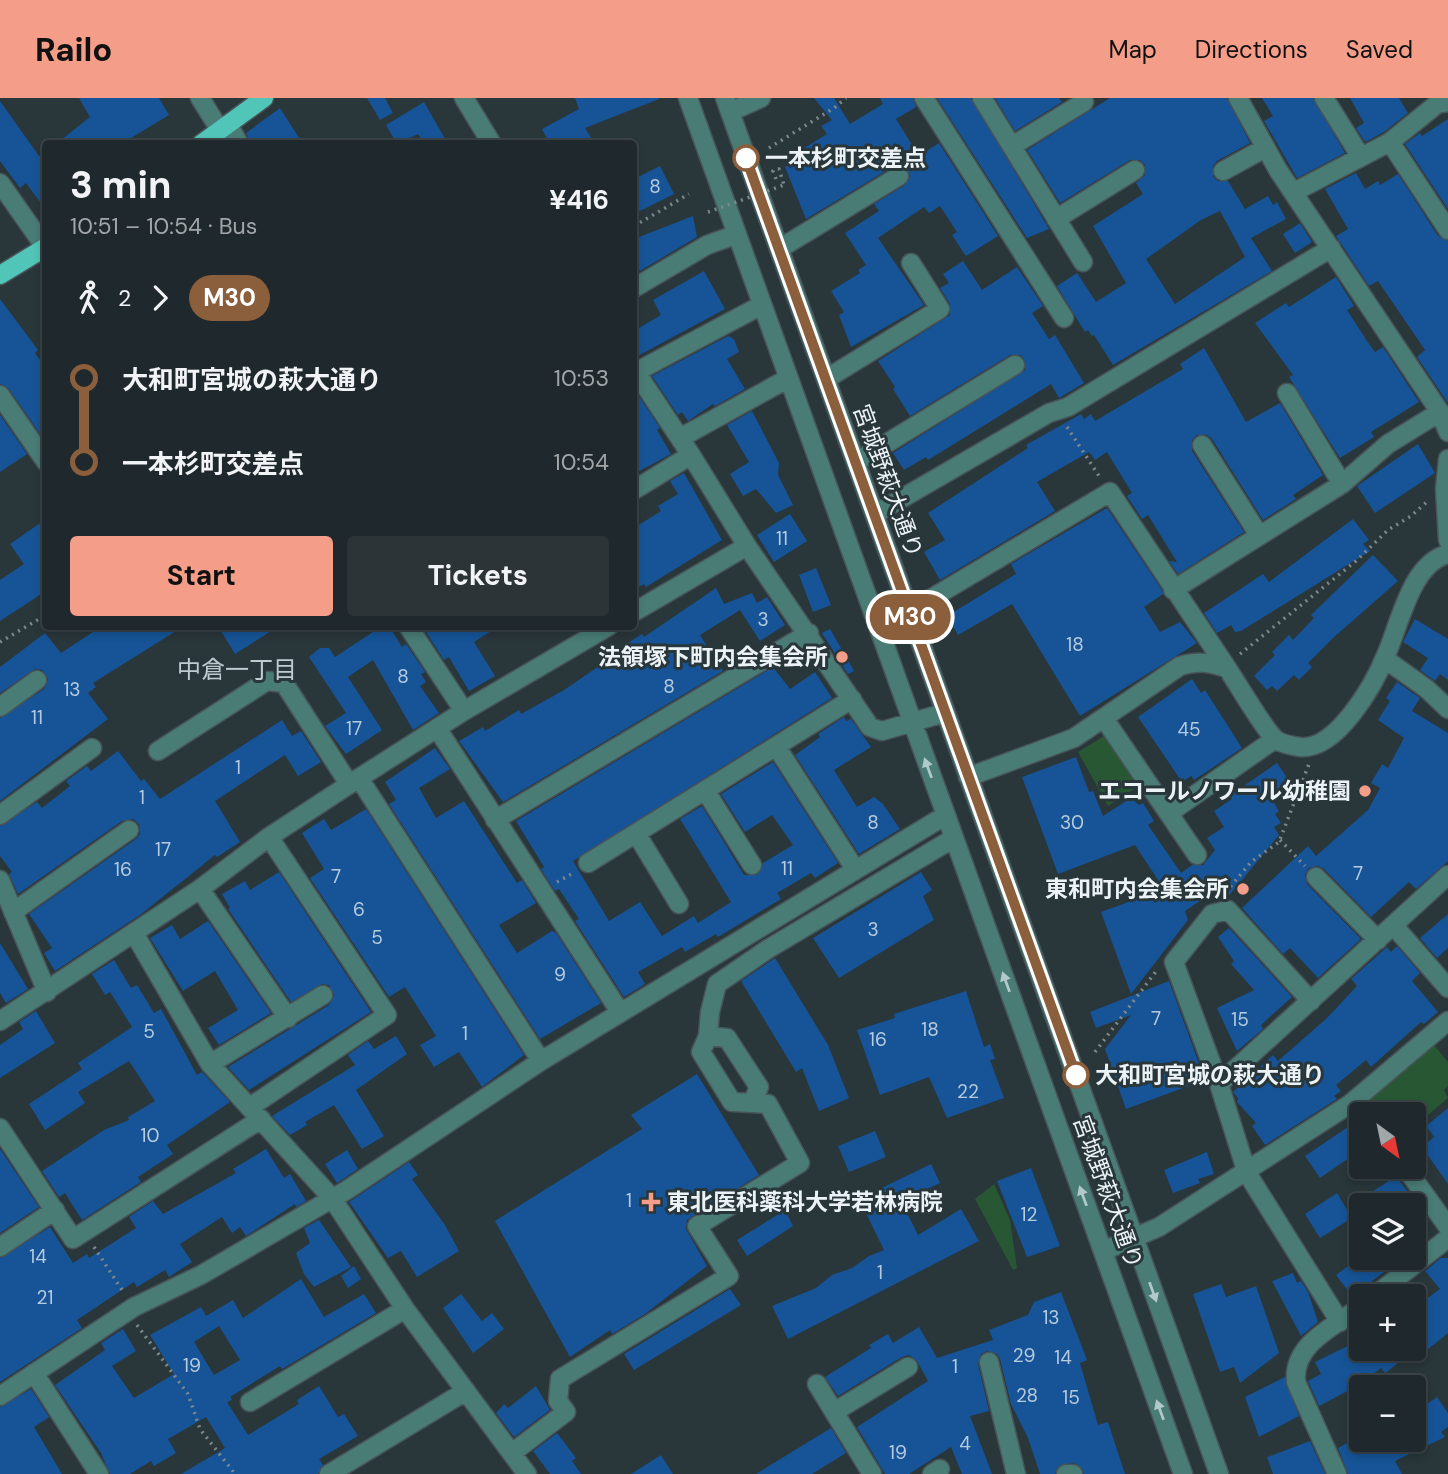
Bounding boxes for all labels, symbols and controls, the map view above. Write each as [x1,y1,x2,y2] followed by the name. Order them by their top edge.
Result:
[35,28,113,71] text: Railo
[1109,34,1157,65] text: Map
[1195,34,1308,65] text: Directions
[1346,34,1413,65] text: Saved
[765,143,926,173] place label: 一本杉町交差点
[733,145,759,171] marker: 一本杉町交差点
[70,160,171,210] text: 3 min
[649,174,661,199] house number: 8
[549,183,609,217] text: ¥416
[70,211,257,241] text: 10:51 – 10:54 · Bus
[70,279,108,317] icon: walk
[141,279,179,317] icon: forward
[203,282,256,313] text: M30
[118,283,131,313] text: 2
[122,363,382,397] text: 大和町宮城の萩大通り
[554,363,609,393] text: 10:53
[846,400,930,562] street label: 宮城野萩大通り
[122,447,304,481] text: 一本杉町交差点
[553,447,609,477] text: 10:54
[776,526,788,551] house number: 11
[70,536,333,616] button: Start
[347,536,609,616] button: Tickets
[870,594,950,640] line badge: M30
[884,601,936,632] text: M30
[757,607,769,632] house number: 3
[1066,632,1084,657] house number: 18
[598,642,828,672] place label: 法領塚下町内会集会所
[834,649,850,665] marker: 法領塚下町内会集会所
[177,654,297,685] district label: 中倉一丁目
[397,664,409,689] house number: 8
[663,674,675,699] house number: 8
[63,677,81,702] house number: 13
[31,705,43,730] house number: 11
[346,716,362,741] house number: 17
[1177,717,1201,742] house number: 45
[235,755,241,780] house number: 1
[923,757,934,778] one-way arrow
[1098,776,1351,806] place label: エコールノワール幼稚園
[1357,783,1373,799] marker: エコールノワール幼稚園
[139,785,145,810] house number: 1
[867,810,879,835] house number: 8
[1060,810,1084,835] house number: 30
[155,837,171,862] house number: 17
[781,856,793,881] house number: 11
[114,857,132,882] house number: 16
[1353,861,1363,886] house number: 7
[331,864,341,889] house number: 7
[1045,874,1229,904] place label: 東和町内会集会所
[1235,881,1251,897] marker: 東和町内会集会所
[353,897,365,922] house number: 6
[867,917,879,942] house number: 3
[371,925,383,950] house number: 5
[554,962,566,987] house number: 9
[1000,971,1011,992] one-way arrow
[1151,1006,1161,1031] house number: 7
[1231,1007,1249,1032] house number: 15
[921,1017,939,1042] house number: 18
[143,1019,155,1044] house number: 5
[462,1021,468,1046] house number: 1
[869,1027,887,1052] house number: 16
[1095,1060,1325,1090] place label: 大和町宮城の萩大通り
[1063,1062,1089,1088] marker: 大和町宮城の萩大通り
[957,1079,979,1104] house number: 22
[1349,1102,1426,1180] north arrow
[1349,1102,1426,1452] map controls
[1066,1111,1150,1273] street label: 宮城野萩大通り
[141,1123,159,1148] house number: 10
[1078,1185,1089,1206] one-way arrow
[667,1187,943,1217] place label: 東北医科薬科大学若林病院
[626,1188,632,1213] house number: 1
[641,1192,661,1212] marker: 東北医科薬科大学若林病院
[1349,1193,1426,1270] button: layers
[1021,1202,1037,1227] house number: 12
[29,1244,47,1269] house number: 14
[877,1260,883,1285] house number: 1
[1148,1282,1159,1303] one-way arrow
[1349,1284,1426,1361] button: +
[37,1285,53,1310] house number: 21
[1042,1305,1060,1330] house number: 13
[1013,1343,1035,1368] house number: 29
[1054,1345,1072,1370] house number: 14
[183,1353,201,1378] house number: 19
[952,1354,958,1379] house number: 1
[1349,1375,1426,1452] button: −
[1016,1383,1038,1408] house number: 28
[1062,1385,1080,1410] house number: 15
[1154,1399,1165,1420] one-way arrow
[959,1431,971,1456] house number: 4
[889,1440,907,1465] house number: 19

